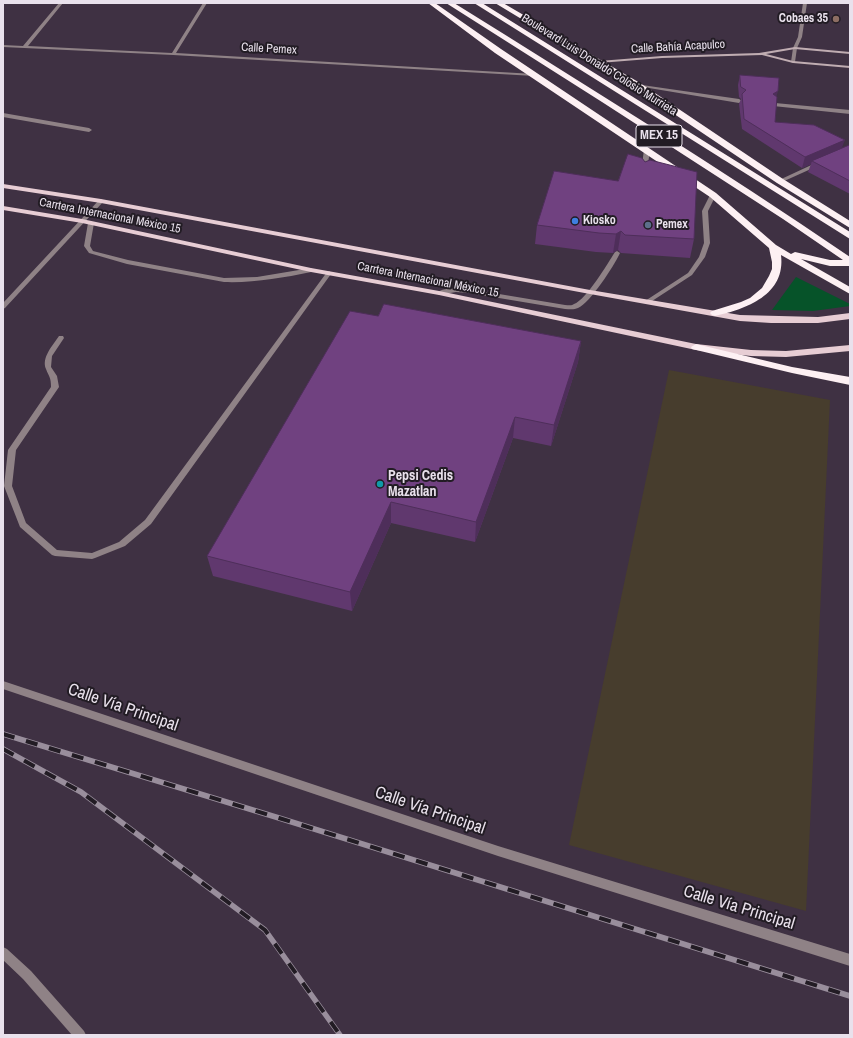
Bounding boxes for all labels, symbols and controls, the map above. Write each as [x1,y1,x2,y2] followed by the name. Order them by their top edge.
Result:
[519,11,679,119] street label: Boulevard Luis Donaldo Colosio Murrieta
[779,12,828,26] place label: Cobaes 35
[831,14,841,24] marker: Cobaes 35
[631,37,725,57] street label: Calle Bahía Acapulco
[241,40,297,58] street label: Calle Pemex
[636,125,682,147] road number: MEX 15
[38,195,182,237] street label: Carrtera Internacional México 15
[583,214,616,228] place label: Kiosko
[570,216,580,226] marker: Kiosko
[656,218,688,232] place label: Pemex
[643,220,653,230] marker: Pemex
[356,259,500,301] street label: Carrtera Internacional México 15
[388,468,453,500] place label: Pepsi Cedis Mazatlan
[375,479,385,489] marker: Pepsi Cedis Mazatlan
[65,680,181,736] street label: Calle Vía Principal
[372,783,488,839] street label: Calle Vía Principal
[681,881,797,935] street label: Calle Vía Principal

